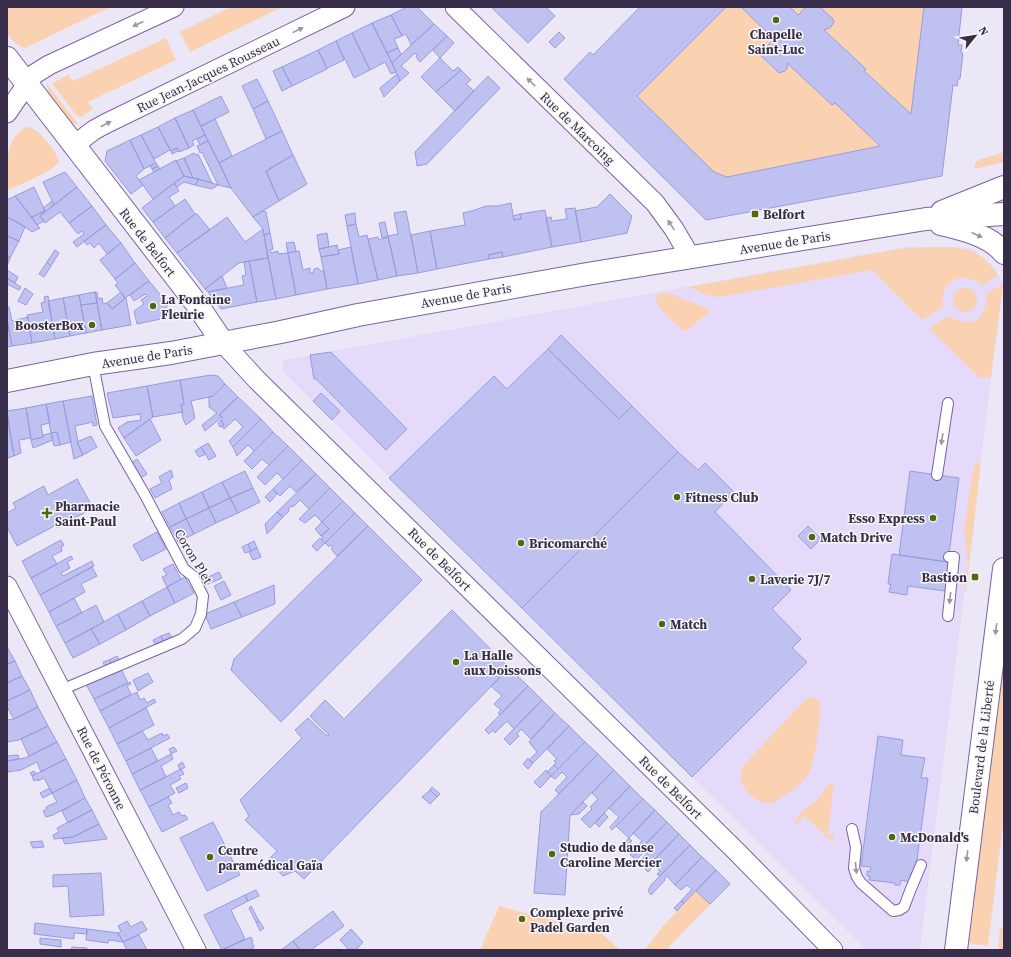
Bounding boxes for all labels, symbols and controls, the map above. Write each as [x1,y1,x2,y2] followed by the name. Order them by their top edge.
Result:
[771,15,781,25] marker: Chapelle Saint-Luc
[955,16,995,56] north arrow
[133,21,144,27] one-way arrow
[975,24,992,38] text: N
[748,26,805,58] place label: Chapelle Saint-Luc
[292,27,304,33] one-way arrow
[134,32,283,117] street label: Rue Jean-Jacques Rousseau
[526,77,536,87] one-way arrow
[537,88,619,169] street label: Rue de Marcoing
[100,121,111,127] one-way arrow
[116,205,180,281] street label: Rue de Belfort
[763,206,805,223] place label: Belfort
[750,209,760,219] marker: Belfort
[667,219,675,230] one-way arrow
[738,227,832,258] street label: Avenue de Paris
[971,232,982,238] one-way arrow
[419,279,513,312] street label: Avenue de Paris
[161,291,231,323] place label: La Fontaine Fleurie
[148,301,158,311] marker: La Fontaine Fleurie
[15,317,85,334] place label: BoosterBox
[87,320,97,330] marker: BoosterBox
[100,341,194,372] street label: Avenue de Paris
[939,433,945,445] one-way arrow
[685,489,759,506] place label: Fitness Club
[672,492,682,502] marker: Fitness Club
[55,498,120,530] place label: Pharmacie Saint-Paul
[42,508,52,518] marker: Pharmacie Saint-Paul
[848,510,925,527] place label: Esso Express
[928,513,938,523] marker: Esso Express
[404,524,475,595] street label: Rue de Belfort
[171,526,217,588] street label: Coron Plet
[820,529,893,546] place label: Match Drive
[807,532,817,542] marker: Match Drive
[529,535,607,552] place label: Bricomarché
[516,538,526,548] marker: Bricomarché
[922,569,967,586] place label: Bastion
[760,571,831,588] place label: Laverie 7J/7
[970,572,980,582] marker: Bastion
[747,574,757,584] marker: Laverie 7J/7
[947,591,953,604] one-way arrow
[670,616,707,633] place label: Match
[657,619,667,629] marker: Match
[993,623,999,635] one-way arrow
[464,647,541,679] place label: La Halle aux boissons
[451,657,461,667] marker: La Halle aux boissons
[965,679,998,815] street label: Boulevard de la Liberté
[73,724,130,813] street label: Rue de Péronne
[635,752,706,823] street label: Rue de Belfort
[900,829,969,846] place label: McDonald's
[887,832,897,842] marker: McDonald's
[560,839,662,871] place label: Studio de danse Caroline Mercier
[218,842,323,874] place label: Centre paramédical Gaïa
[547,849,557,859] marker: Studio de danse Caroline Mercier
[964,850,971,862] one-way arrow
[205,852,215,862] marker: Centre paramédical Gaïa
[852,861,859,874] one-way arrow
[530,904,624,936] place label: Complexe privé Padel Garden
[517,914,527,924] marker: Complexe privé Padel Garden

